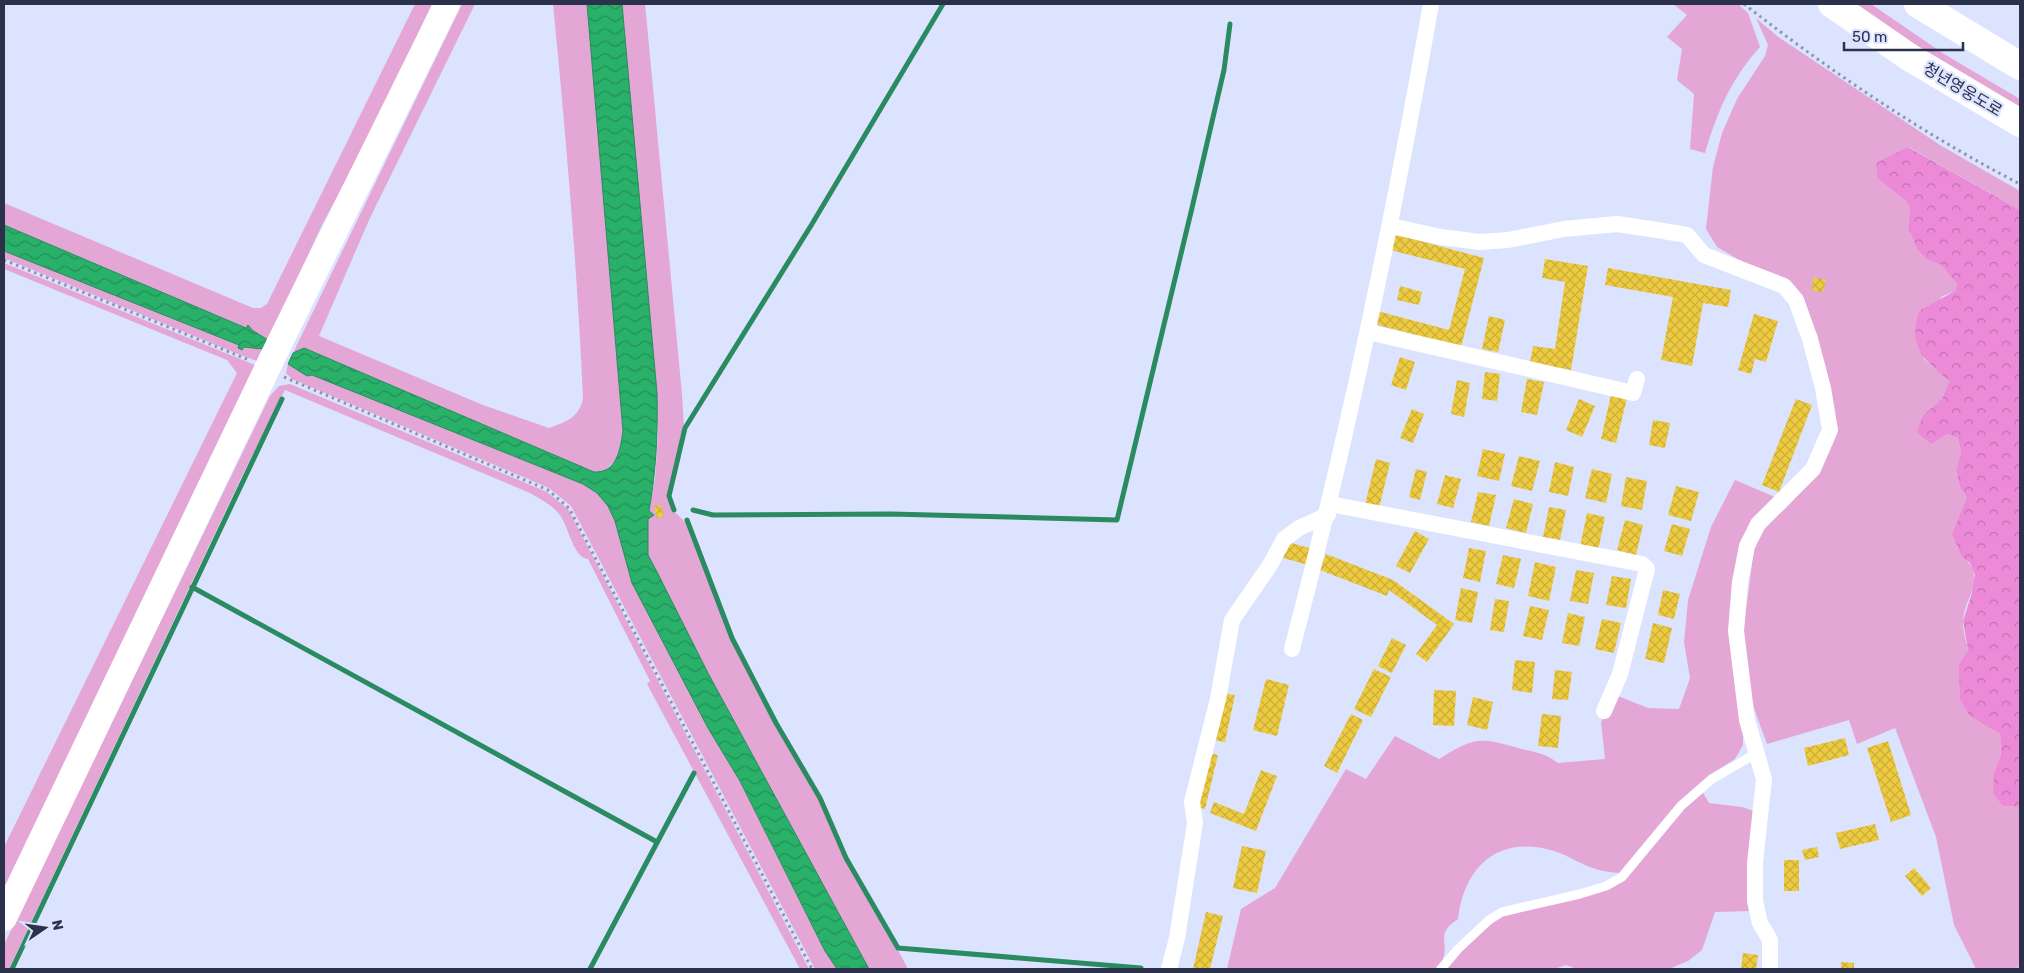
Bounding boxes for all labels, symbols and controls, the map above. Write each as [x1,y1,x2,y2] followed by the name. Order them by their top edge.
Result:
[1844,20,1963,52] scale bar
[1852,28,1887,46] text: 50 m
[1920,59,2006,120] street label: 청년영웅도로
[20,903,70,953] north arrow
[48,918,67,932] text: N

